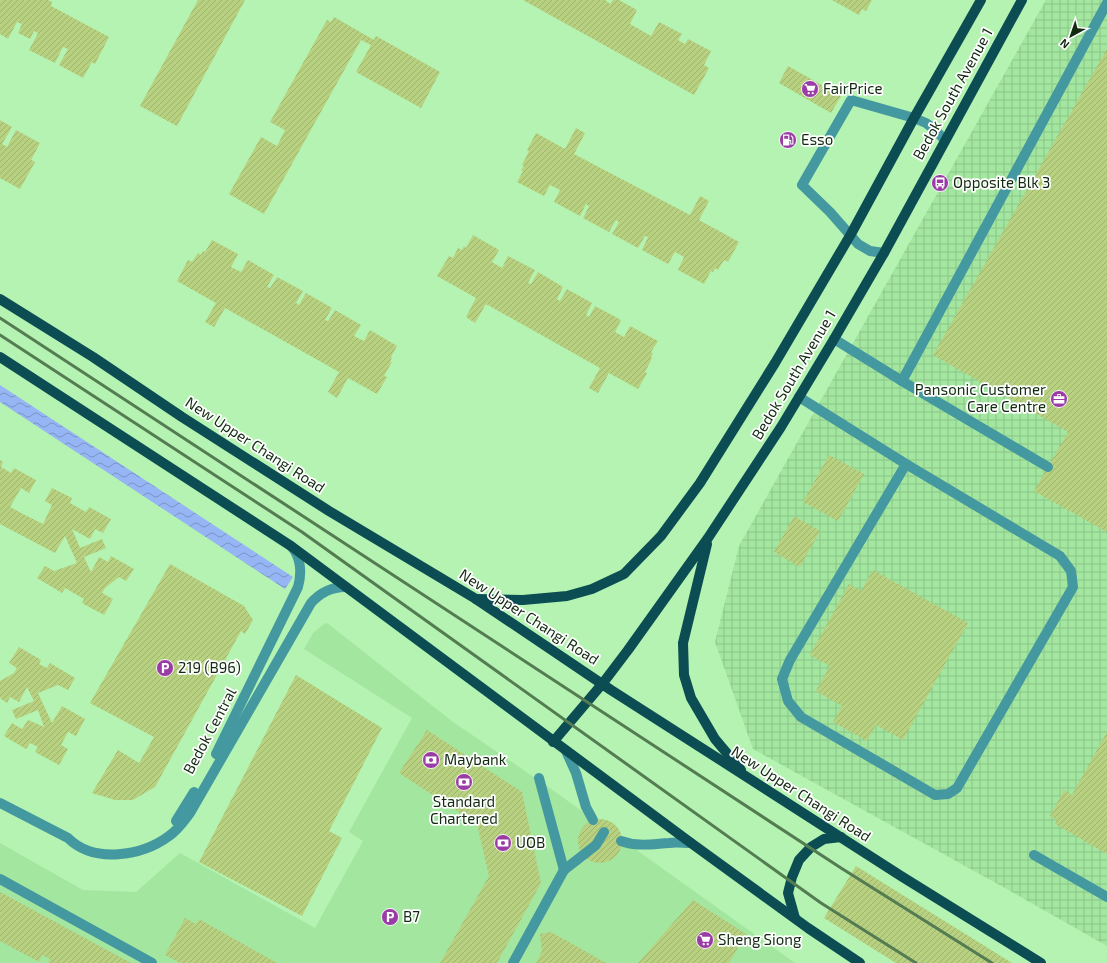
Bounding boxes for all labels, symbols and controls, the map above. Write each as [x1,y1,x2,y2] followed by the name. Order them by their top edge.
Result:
[1051,16,1091,56] north arrow
[908,25,996,163] street label: Bedok South Avenue 1
[1057,36,1071,52] text: N
[800,79,820,99] supermarket icon: FairPrice
[823,79,883,97] place label: FairPrice
[778,130,798,150] fuel station icon: Esso
[801,130,833,148] place label: Esso
[930,173,950,193] bus stop icon: Opposite Blk 3
[953,173,1050,191] place label: Opposite Blk 3
[747,307,839,442] street label: Bedok South Avenue 1
[915,380,1046,415] place label: Pansonic Customer Care Centre
[1049,389,1069,409] office icon: Pansonic Customer Care Centre
[182,392,329,496] street label: New Upper Changi Road
[456,564,603,668] street label: New Upper Changi Road
[155,658,175,678] parking icon: 219 (B96)
[178,658,241,676] place label: 219 (B96)
[179,684,240,777] street label: Bedok Central
[728,741,875,845] street label: New Upper Changi Road
[421,750,441,770] bank icon: Maybank
[444,750,507,768] place label: Maybank
[454,772,474,792] bank icon: Standard Chartered
[430,792,498,827] place label: Standard Chartered
[493,833,513,853] bank icon: UOB
[516,833,545,851] place label: UOB
[380,907,400,927] parking icon: B7
[403,907,420,925] place label: B7
[695,930,715,950] supermarket icon: Sheng Siong
[718,930,802,948] place label: Sheng Siong

